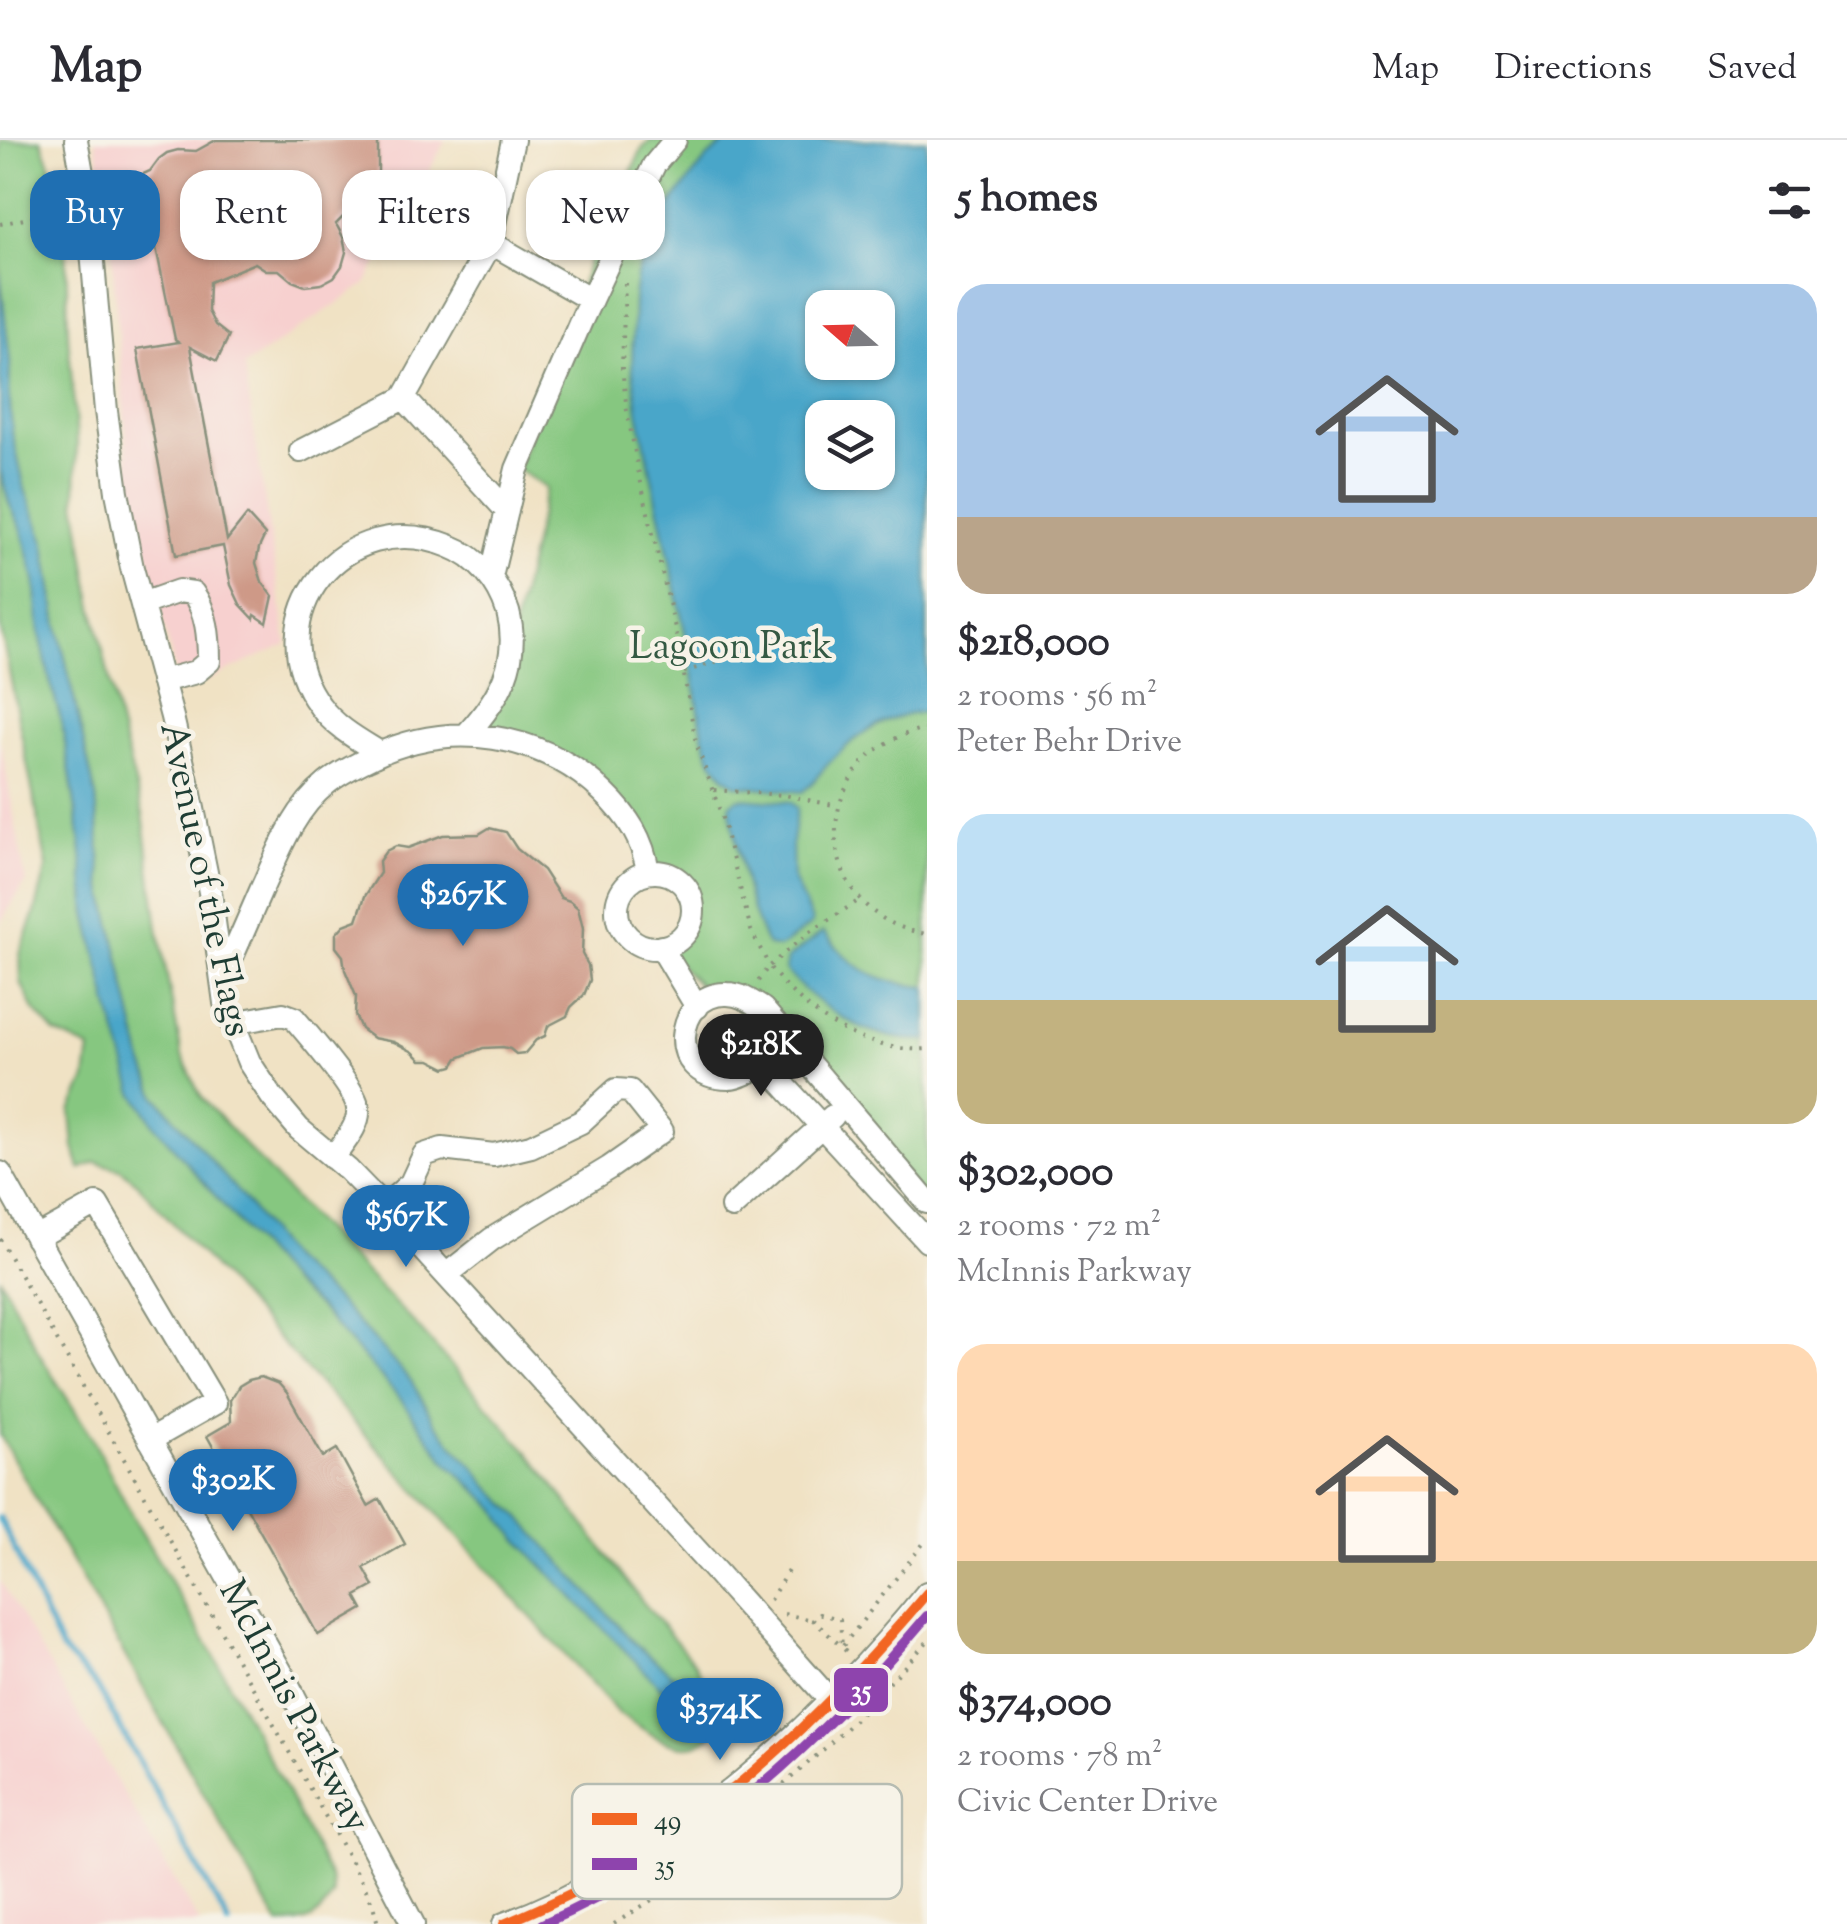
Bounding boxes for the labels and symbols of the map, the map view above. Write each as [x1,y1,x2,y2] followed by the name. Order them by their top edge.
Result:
[805,290,895,380] north arrow
[629,622,833,676] park label: Lagoon Park
[143,718,263,1042] street label: Avenue of the Flags
[393,864,533,949] pin: $267K
[691,1014,831,1099] pin: $218K
[336,1185,476,1270] pin: $567K
[163,1449,303,1534] pin: $302K
[203,1571,382,1843] street label: McInnis Parkway
[832,1666,890,1714] line badge: 35
[851,1672,872,1712] text: 35
[650,1678,790,1763] pin: $374K
[572,1784,902,1899] legend
[654,1802,681,1842] text: 49
[654,1847,675,1887] text: 35

